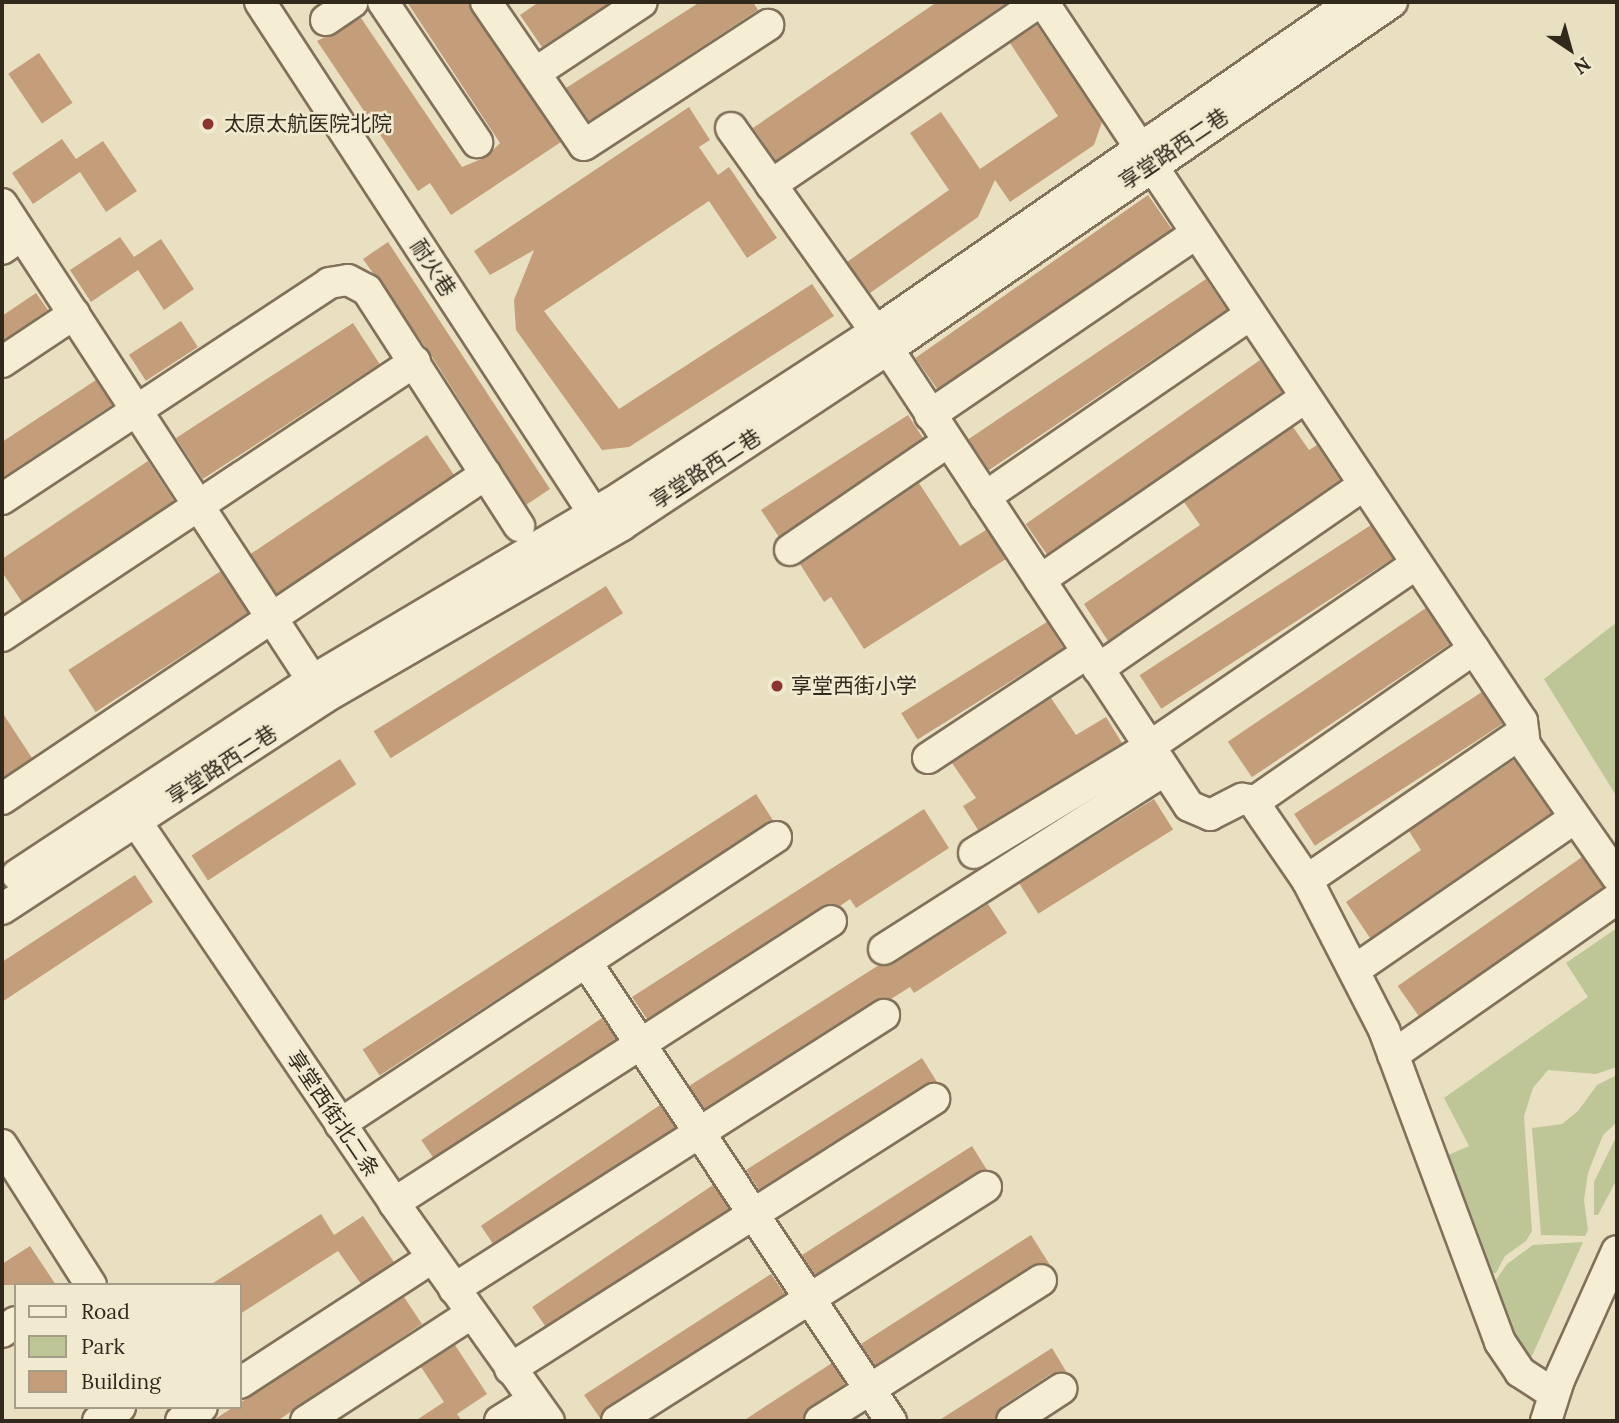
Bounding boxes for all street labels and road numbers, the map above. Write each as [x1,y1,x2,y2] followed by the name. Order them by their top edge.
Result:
[1115,103,1233,195] street label: 享堂路西二巷
[405,235,461,301] street label: 耐火巷
[646,424,766,514] street label: 享堂路西二巷
[162,720,282,810] street label: 享堂路西二巷
[281,1046,385,1182] street label: 享堂西街北二条

